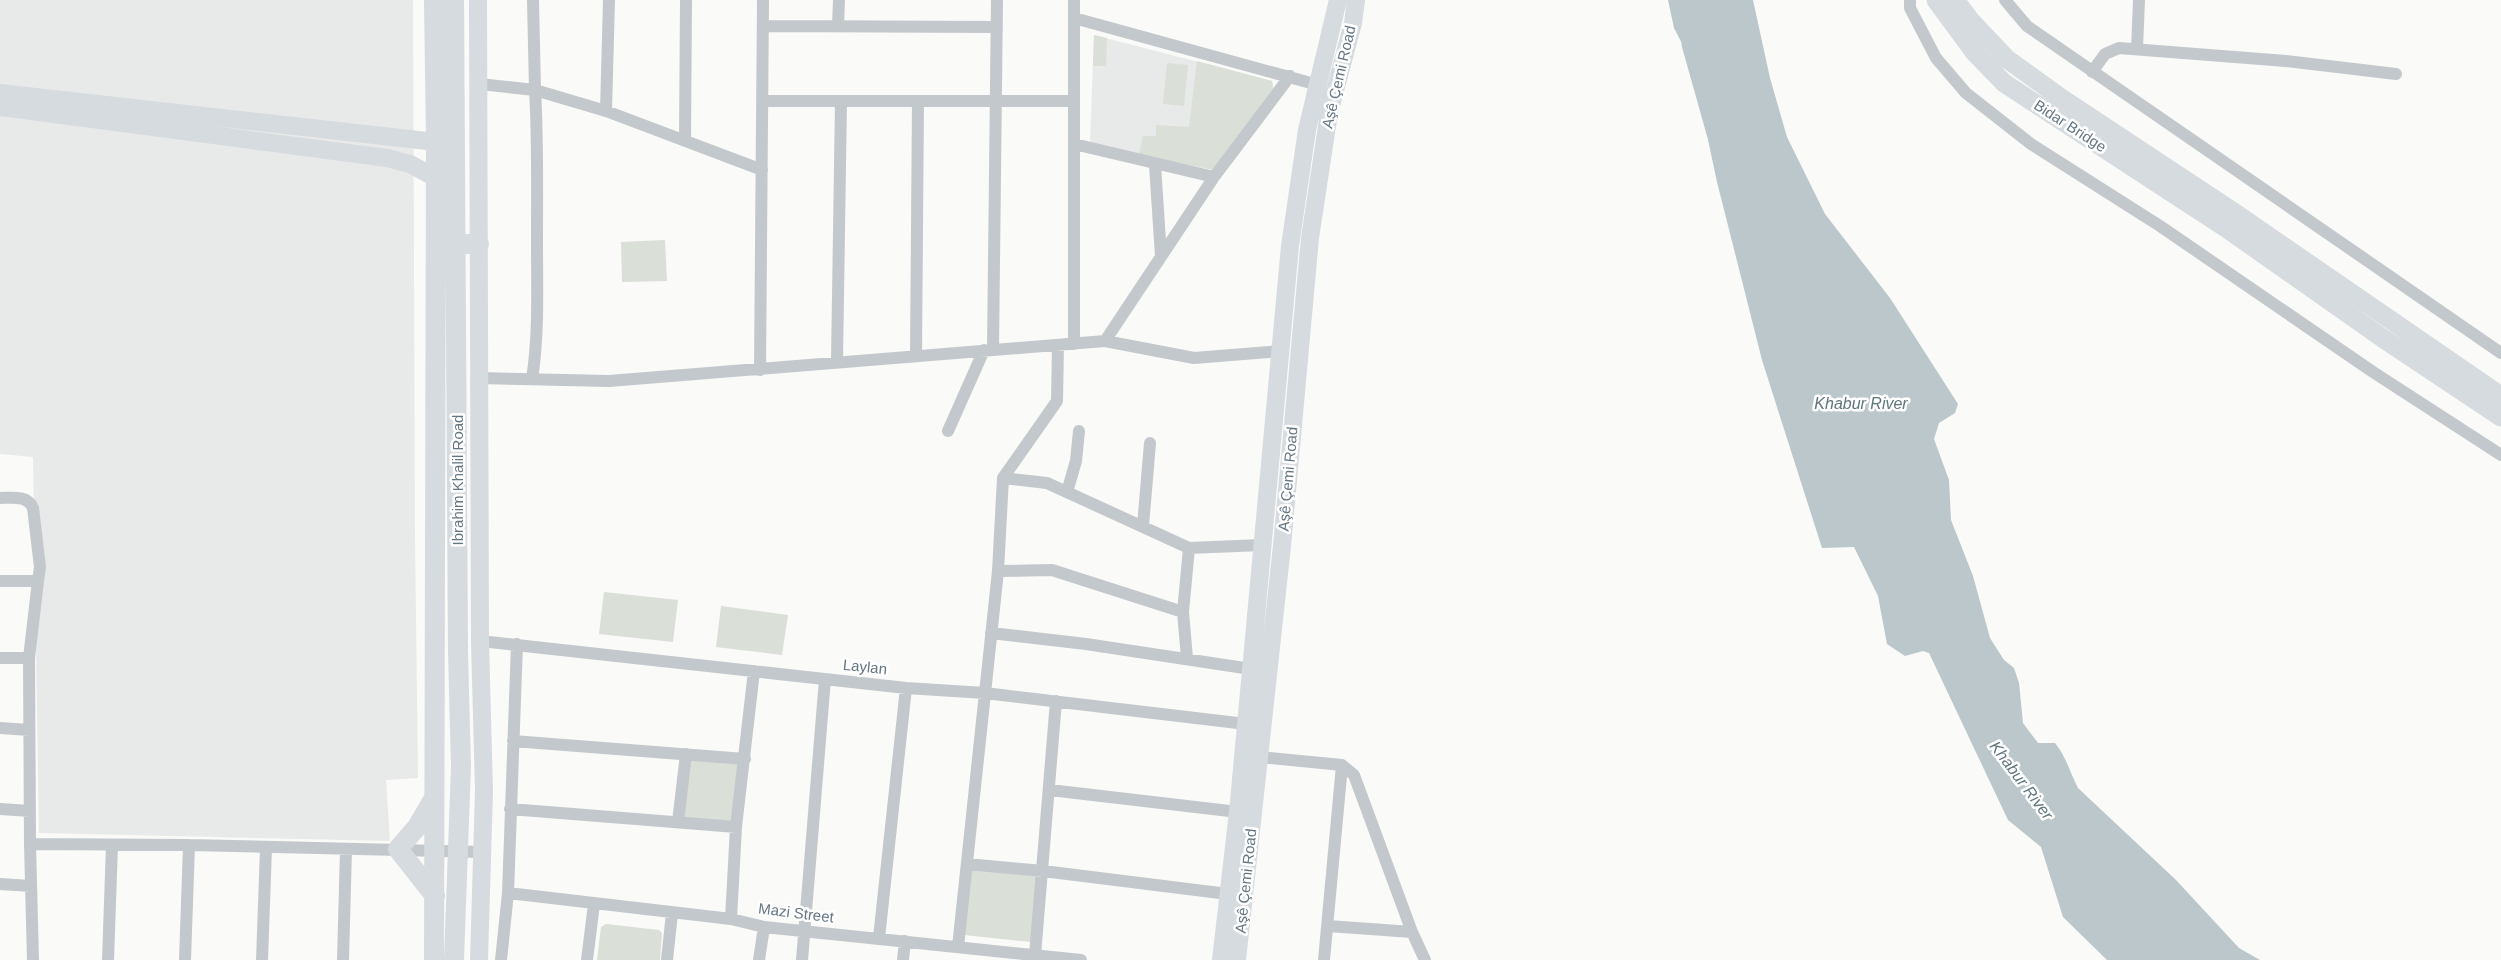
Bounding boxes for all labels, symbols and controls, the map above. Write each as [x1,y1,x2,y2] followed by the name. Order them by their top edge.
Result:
[1318,24,1359,130] street label: Aşê Çemi Road
[2031,96,2110,155] street label: Bidar Bridge
[1814,395,1908,412] water label: Khabur River
[449,415,466,545] street label: Ibrahim Khalil Road
[1274,426,1301,532] street label: Aşê Çemi Road
[842,656,888,677] street label: Laylan
[1987,738,2057,823] water label: Khabur River
[1232,828,1259,934] street label: Aşê Çemi Road
[757,899,836,926] street label: Mazi Street

